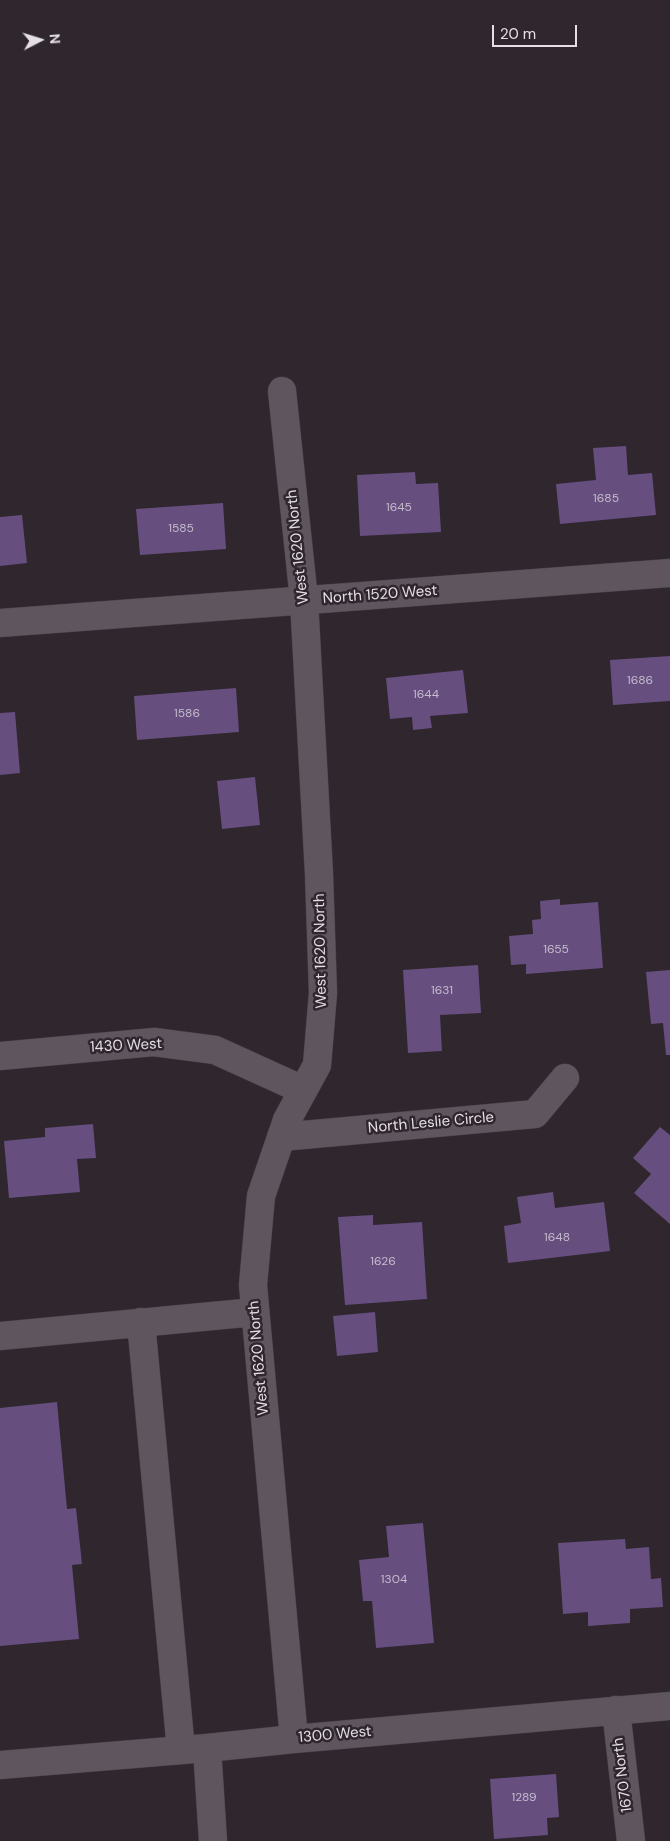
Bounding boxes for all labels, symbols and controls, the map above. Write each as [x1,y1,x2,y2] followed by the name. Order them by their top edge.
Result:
[15,15,65,65] north arrow
[495,15,580,47] scale bar
[500,24,536,44] text: 20 m
[46,33,64,45] text: N
[283,489,313,605] street label: West 1620 North
[593,492,619,506] house number: 1685
[386,501,412,515] house number: 1645
[168,522,194,536] house number: 1585
[322,582,438,608] street label: North 1520 West
[627,674,653,688] house number: 1686
[413,688,439,702] house number: 1644
[174,707,200,721] house number: 1586
[311,893,331,1009] street label: West 1620 North
[543,943,569,957] house number: 1655
[431,984,453,998] house number: 1631
[89,1035,163,1057] street label: 1430 West
[367,1109,495,1137] street label: North Leslie Circle
[544,1231,570,1245] house number: 1648
[370,1255,396,1269] house number: 1626
[245,1300,273,1416] street label: West 1620 North
[381,1573,407,1587] house number: 1304
[298,1723,372,1747] street label: 1300 West
[609,1737,637,1813] street label: 1670 North
[512,1791,536,1805] house number: 1289

